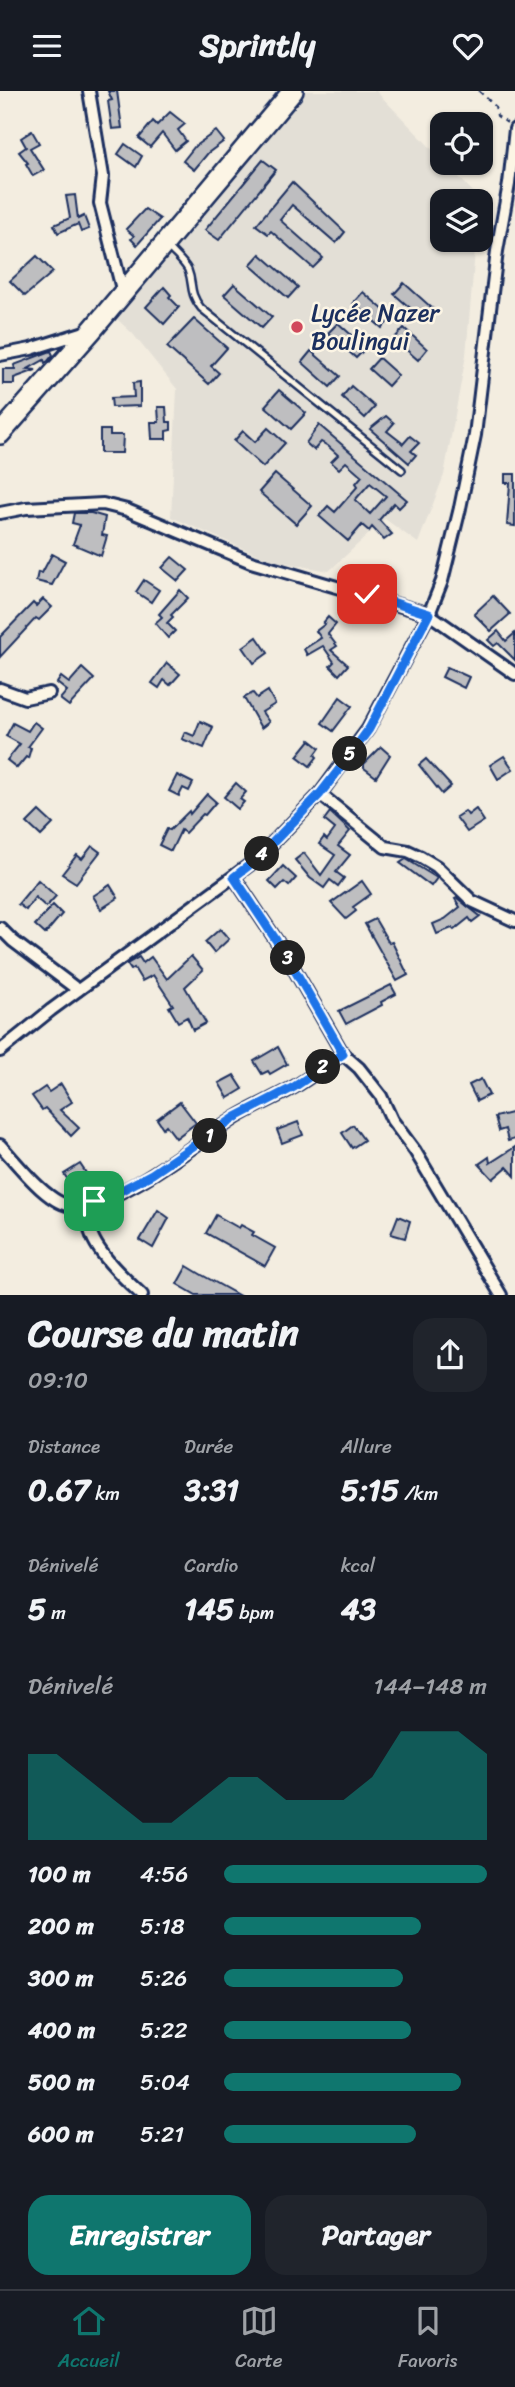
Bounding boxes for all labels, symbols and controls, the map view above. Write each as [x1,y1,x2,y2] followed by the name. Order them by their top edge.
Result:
[200,17,315,74] text: Sprintly
[28,27,66,65] icon: menu
[449,27,487,65] icon: heart
[430,112,493,252] map controls
[430,112,493,175] button: locate
[430,189,493,252] button: layers
[311,292,441,362] place label: Lycée Nazer Boulingui
[289,319,305,335] marker: Lycée Nazer Boulingui
[337,564,397,624] pin
[348,575,386,613] icon: check
[332,737,368,771] pin: 5
[344,737,355,770] text: 5
[244,837,280,871] pin: 4
[256,837,267,870] text: 4
[270,941,306,975] pin: 3
[282,941,293,974] text: 3
[306,1049,340,1084] pin: 2
[317,1050,328,1083] text: 2
[192,1119,228,1153] pin: 1
[205,1119,214,1152] text: 1
[64,1171,124,1231] pin
[75,1182,113,1220] icon: arrive
[28,1300,299,1367] text: Course du matin
[413,1318,487,1392] button: share
[28,1360,88,1401] text: 09:10
[28,1430,100,1463] text: Distance
[184,1430,233,1463] text: Durée
[341,1430,392,1463] text: Allure
[28,1463,90,1517] text: 0.67
[184,1463,239,1517] text: 3:31
[341,1463,399,1517] text: 5:15
[90,1477,120,1510] text: km
[399,1477,438,1510] text: /km
[28,1549,98,1582] text: Dénivelé
[184,1549,238,1582] text: Cardio
[341,1549,375,1582] text: kcal
[28,1582,46,1636] text: 5
[184,1582,234,1636] text: 145
[341,1582,376,1636] text: 43
[46,1596,66,1629] text: m
[234,1596,274,1629] text: bpm
[28,1666,113,1707] text: Dénivelé
[374,1666,487,1707] text: 144–148 m
[28,1854,91,1895] text: 100 m
[140,1854,188,1895] text: 4:56
[28,1906,94,1947] text: 200 m
[140,1906,185,1947] text: 5:18
[28,1958,93,1999] text: 300 m
[140,1958,187,1999] text: 5:26
[28,2010,95,2051] text: 400 m
[140,2010,188,2051] text: 5:22
[28,2062,95,2103] text: 500 m
[140,2062,190,2103] text: 5:04
[28,2114,94,2155] text: 600 m
[140,2114,184,2155] text: 5:21
[28,2195,251,2275] button: Enregistrer
[265,2195,487,2275] button: Partager
[58,2302,120,2377] tab: Accueil
[235,2302,283,2377] tab: Carte
[398,2302,457,2377] tab: Favoris

